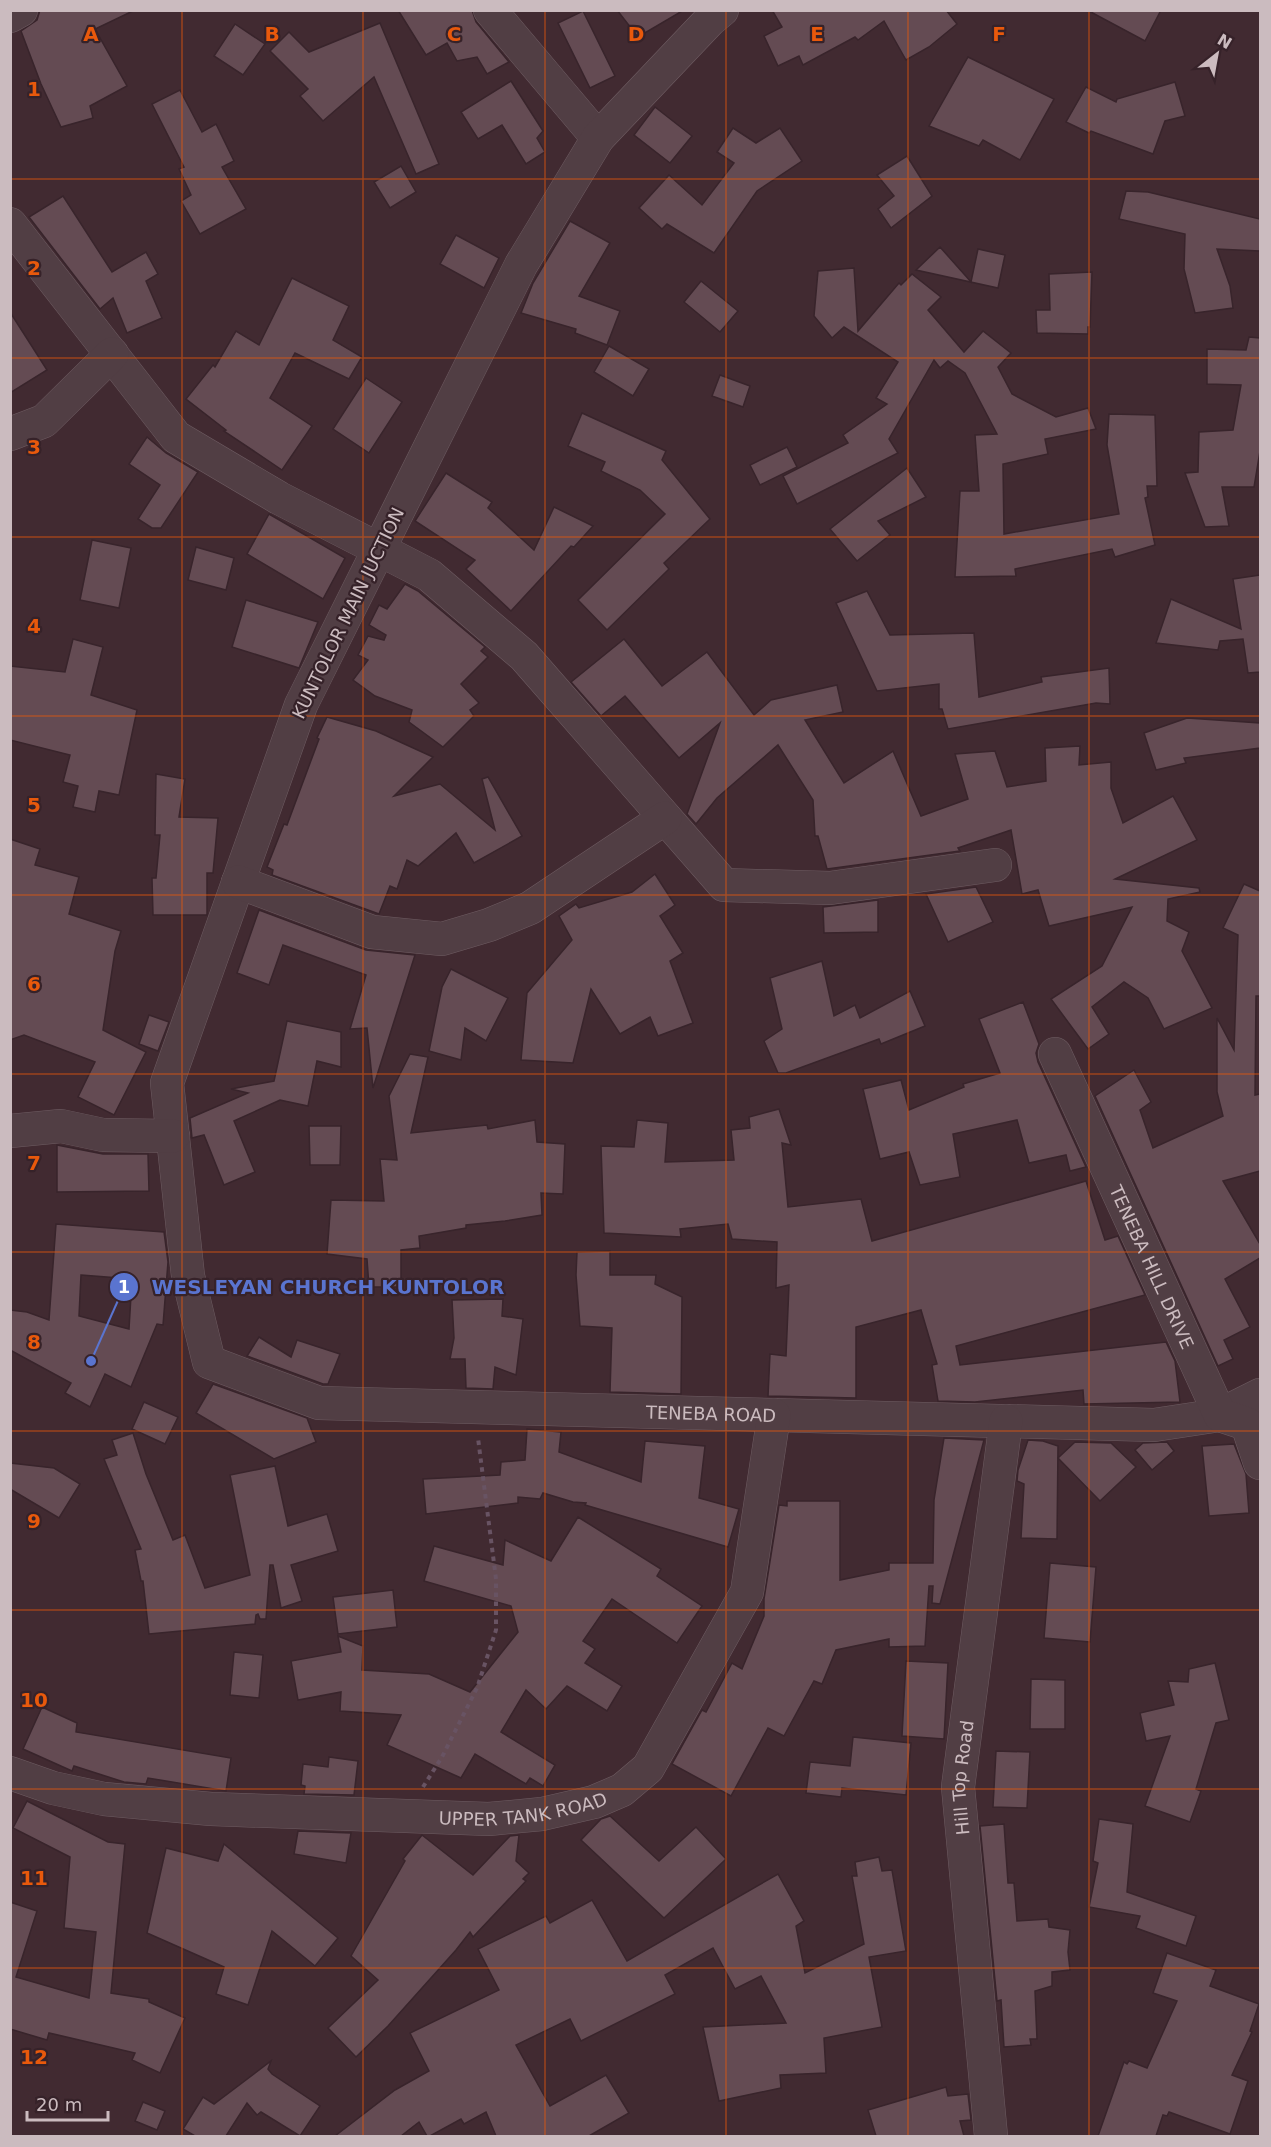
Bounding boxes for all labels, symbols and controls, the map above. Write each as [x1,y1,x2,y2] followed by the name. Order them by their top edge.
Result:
[83,22,99,46] text: A
[264,22,280,46] text: B
[447,22,461,46] text: C
[628,22,644,46] text: D
[810,22,824,46] text: E
[992,22,1006,46] text: F
[1187,24,1247,84] north arrow
[1214,30,1235,53] text: N
[27,77,41,101] text: 1
[27,256,41,280] text: 2
[27,435,41,459] text: 3
[288,504,408,722] street label: KUNTOLOR MAIN JUCTION
[27,614,41,638] text: 4
[27,793,41,817] text: 5
[27,972,41,996] text: 6
[27,1151,41,1175] text: 7
[1105,1181,1199,1352] street label: TENEBA HILL DRIVE
[109,1268,516,1306] callout: WESLEYAN CHURCH KUNTOLOR
[152,1275,504,1299] text: WESLEYAN CHURCH KUNTOLOR
[118,1276,130,1297] text: 1
[27,1330,41,1354] text: 8
[645,1401,776,1426] street label: TENEBA ROAD
[27,1509,41,1533] text: 9
[20,1688,48,1712] text: 10
[947,1719,977,1836] street label: Hill Top Road
[438,1787,610,1830] street label: UPPER TANK ROAD
[20,1866,48,1890] text: 11
[20,2045,48,2069] text: 12
[27,2084,108,2122] scale bar
[36,2094,82,2115] text: 20 m

